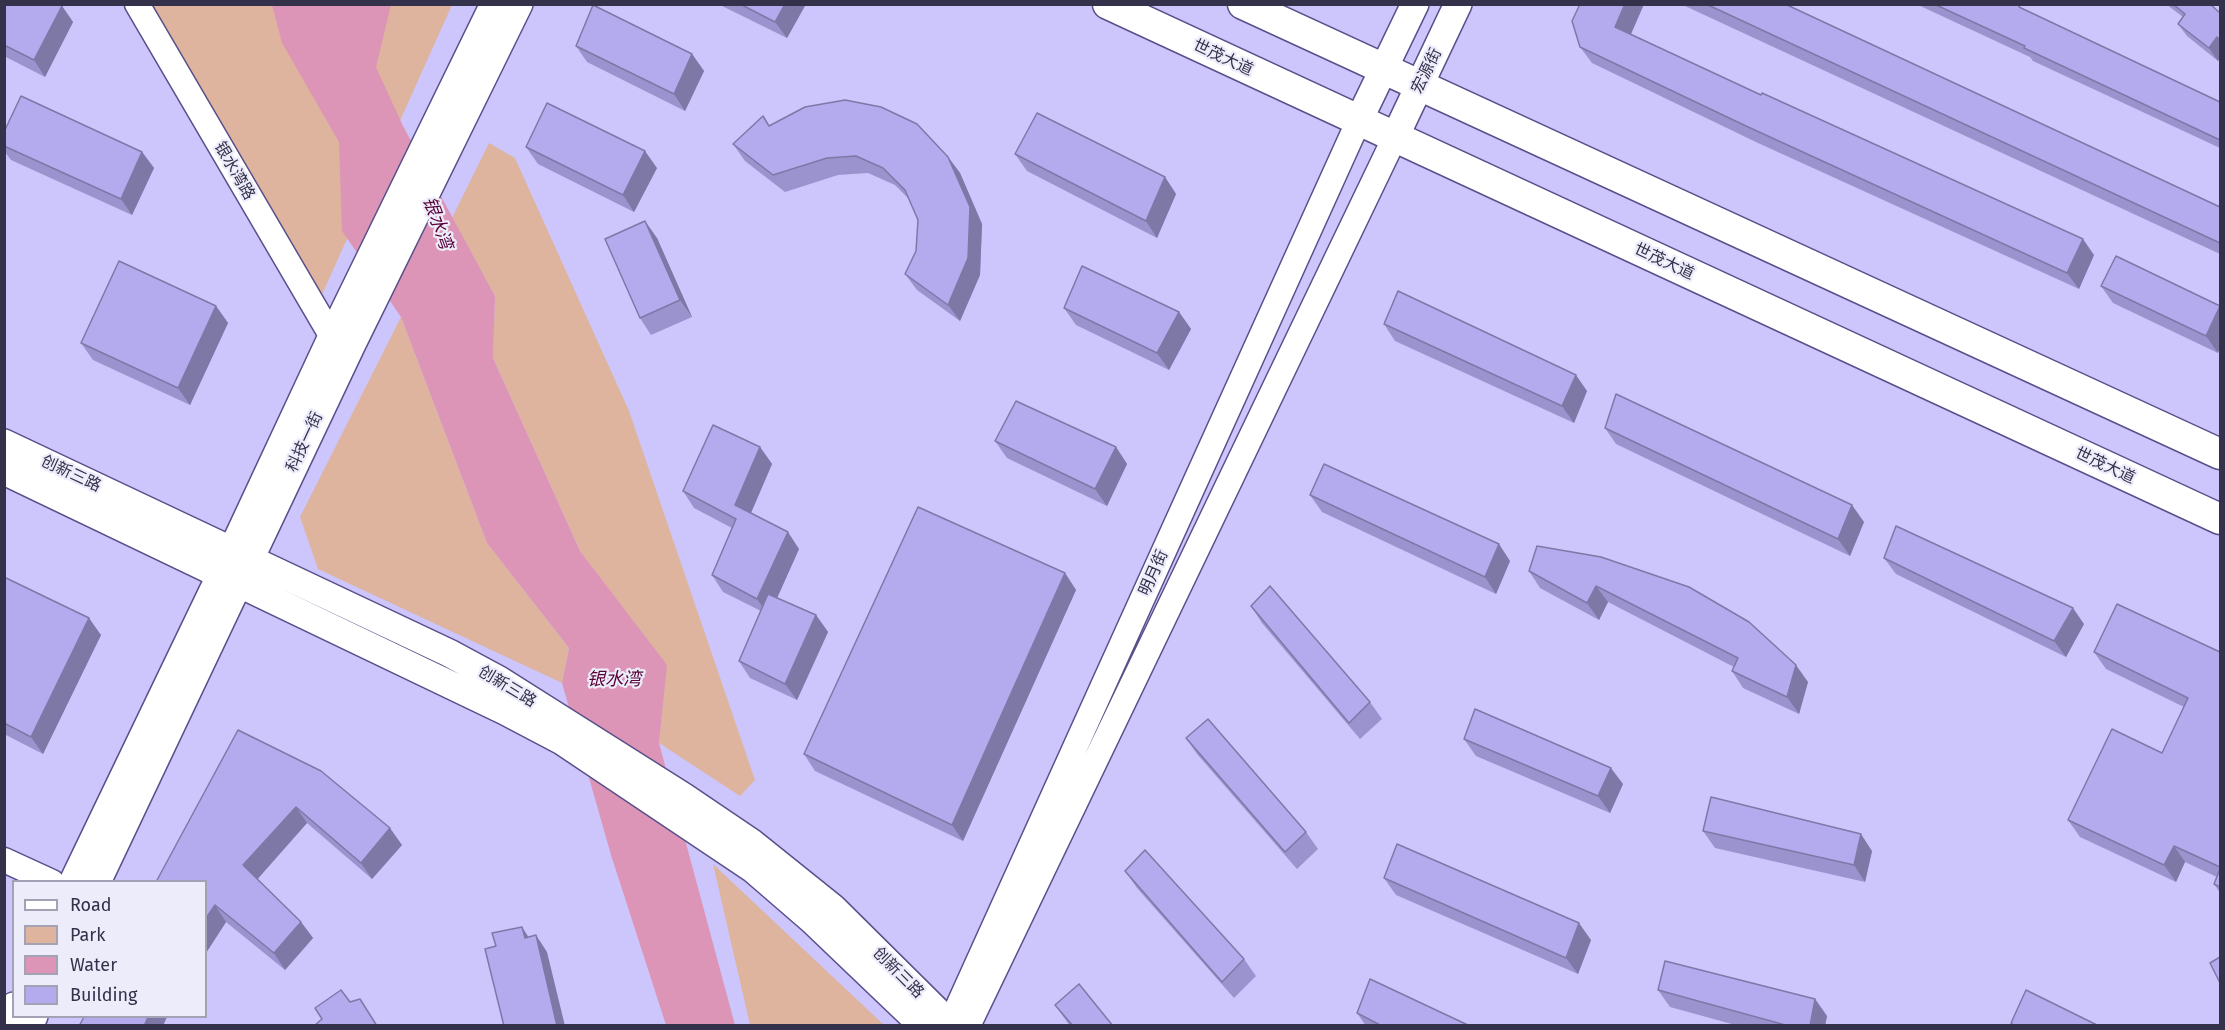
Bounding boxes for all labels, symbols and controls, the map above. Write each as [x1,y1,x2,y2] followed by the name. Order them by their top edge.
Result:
[1190,36,1256,80] street label: 世茂大道
[1408,45,1446,97] street label: 宏源街
[210,138,258,204] street label: 银水湾路
[418,194,456,252] water label: 银水湾
[1631,240,1697,284] street label: 世茂大道
[283,409,327,475] street label: 科技一街
[2072,444,2138,488] street label: 世茂大道
[38,452,104,496] street label: 创新三路
[1135,547,1173,599] street label: 明月街
[475,662,539,712] street label: 创新三路
[587,669,641,691] water label: 银水湾
[12,880,207,1018] legend
[70,894,112,916] text: Road
[70,924,105,946] text: Park
[869,944,927,1002] street label: 创新三路
[70,954,117,976] text: Water
[70,984,137,1006] text: Building

